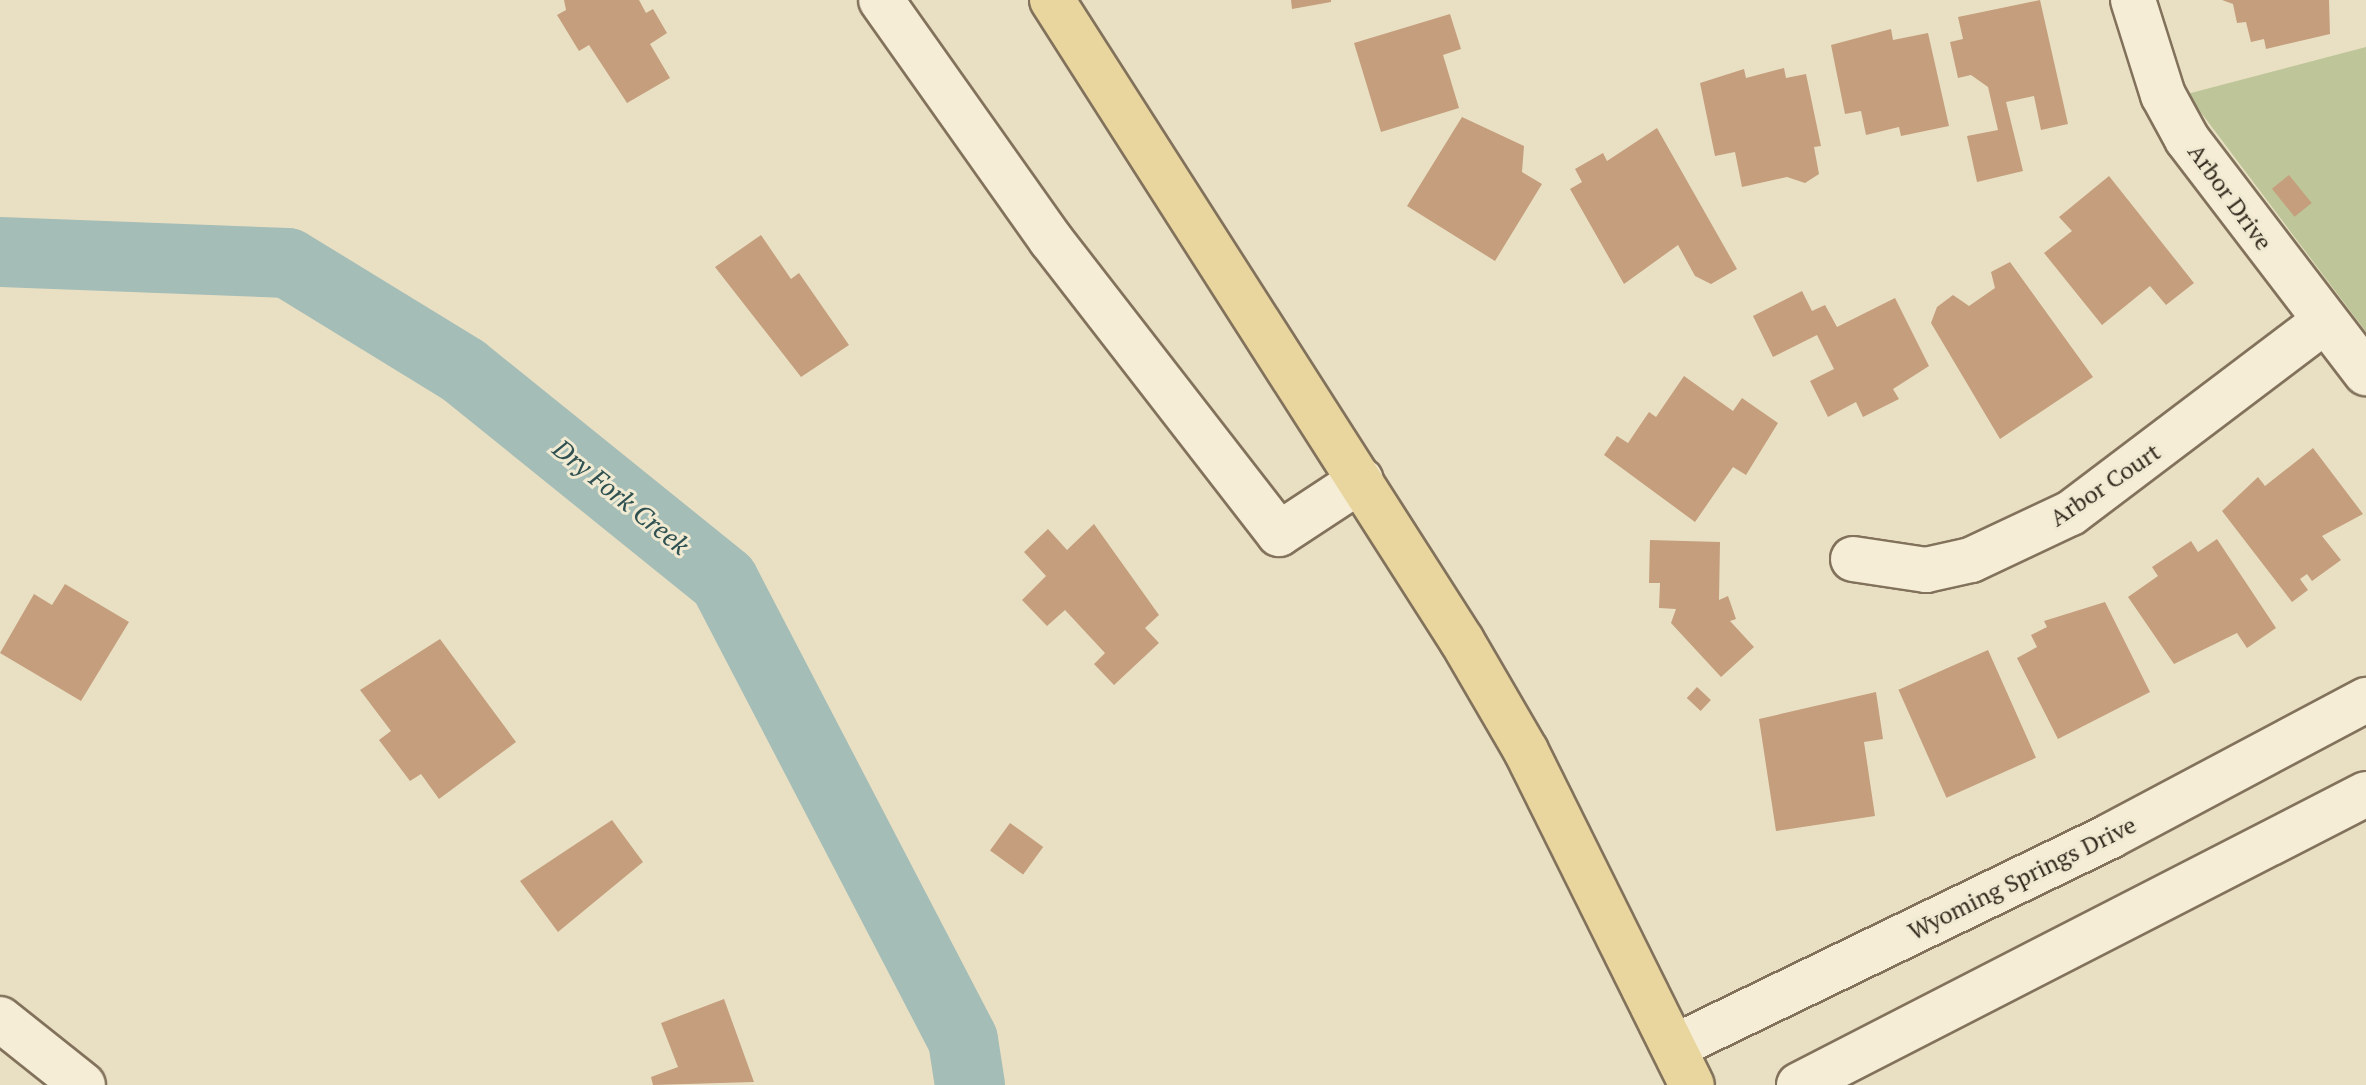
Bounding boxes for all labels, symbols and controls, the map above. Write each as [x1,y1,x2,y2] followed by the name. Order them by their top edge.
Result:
[2182,138,2278,256] street label: Arbor Drive
[547,433,695,561] water label: Dry Fork Creek
[2044,438,2166,532] street label: Arbor Court
[1903,810,2141,946] street label: Wyoming Springs Drive

